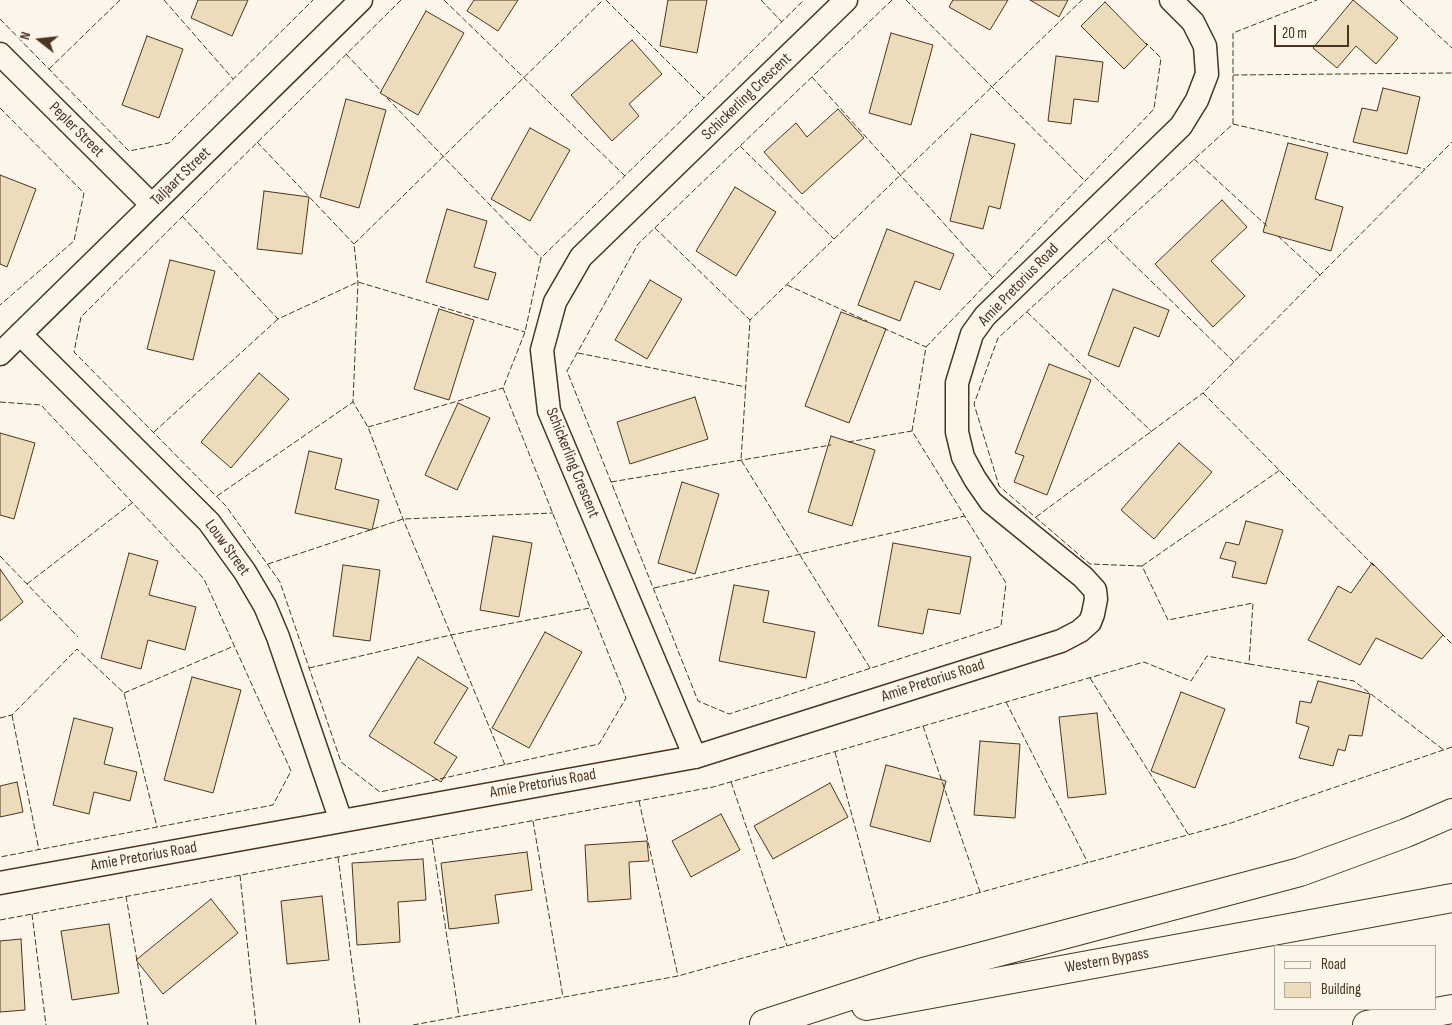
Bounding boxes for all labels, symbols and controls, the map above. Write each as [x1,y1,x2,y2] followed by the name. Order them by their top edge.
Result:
[15,15,65,65] north arrow
[1277,15,1352,47] scale bar
[1282,24,1307,43] text: 20 m
[16,30,34,42] text: N
[698,49,796,145] street label: Schickerling Crescent
[44,98,108,162] street label: Pepler Street
[147,144,215,210] street label: Taljaart Street
[975,240,1063,330] street label: Amie Pretorius Road
[541,405,603,521] street label: Schickerling Crescent
[200,516,254,580] street label: Louw Street
[879,655,987,707] street label: Amie Pretorius Road
[488,765,598,803] street label: Amie Pretorius Road
[89,838,199,876] street label: Amie Pretorius Road
[1064,944,1150,978] street label: Western Bypass
[1274,945,1437,1010] legend
[1321,955,1346,974] text: Road
[1321,980,1361,999] text: Building

